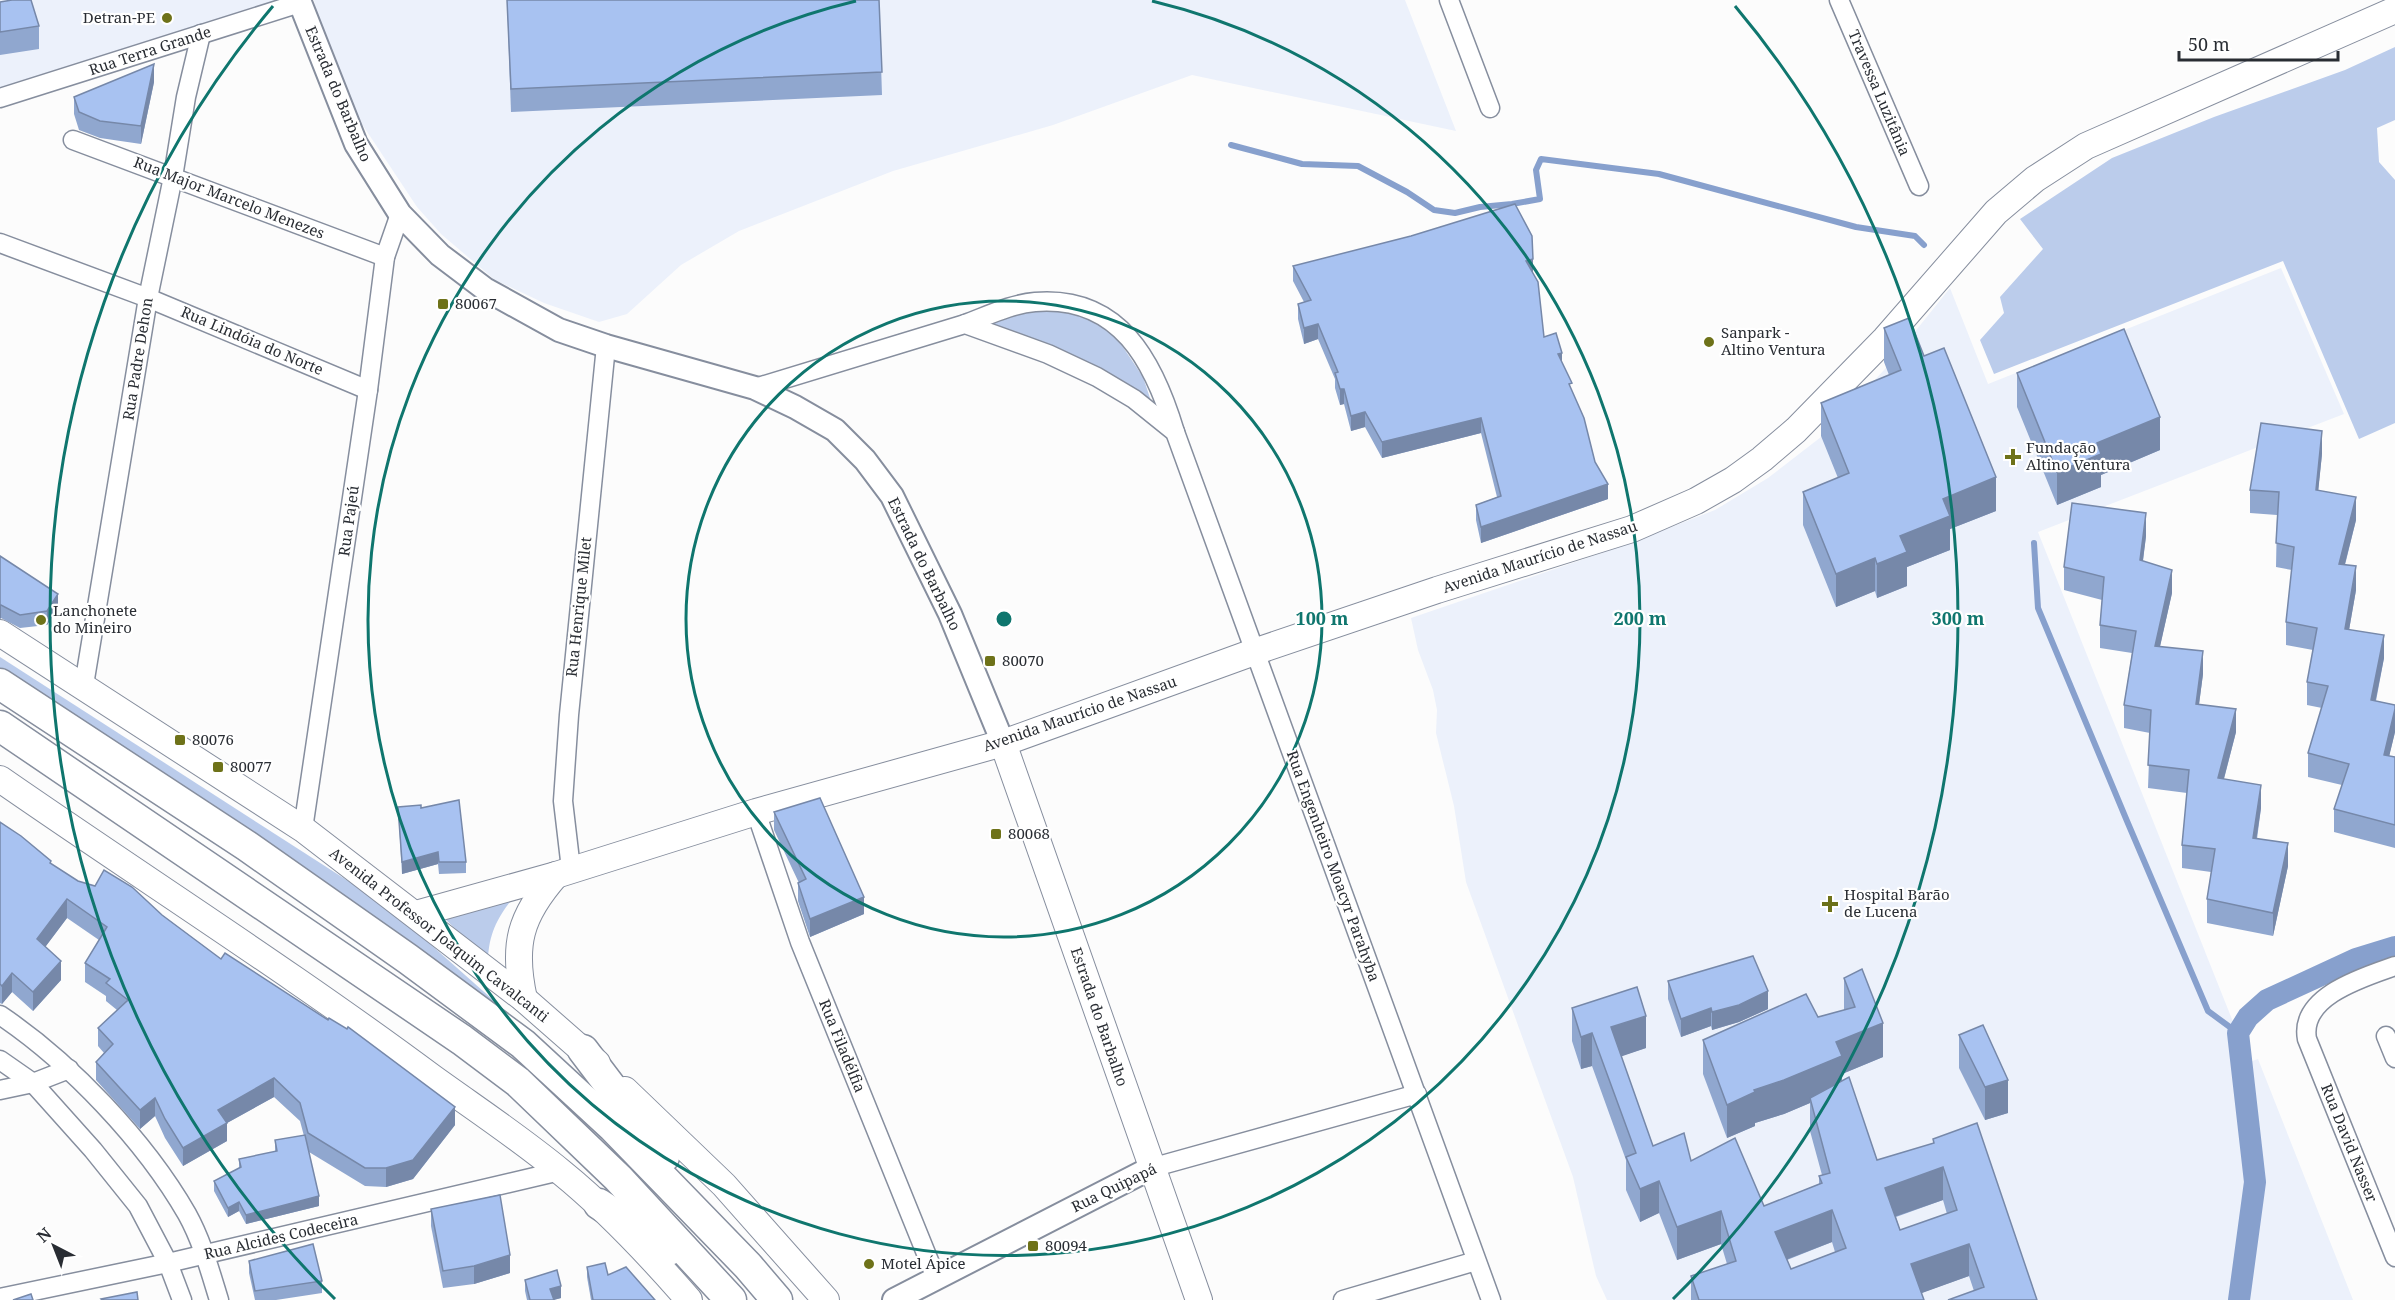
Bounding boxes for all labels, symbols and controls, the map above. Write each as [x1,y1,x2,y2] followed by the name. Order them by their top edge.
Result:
[83,7,155,27] place label: Detran-PE
[160,11,174,25] marker: Detran-PE
[86,21,213,79] street label: Rua Terra Grande
[301,23,377,165] street label: Estrada do Barbalho
[2179,24,2338,62] scale bar
[1844,27,1915,159] street label: Travessa Luzitânia
[2188,32,2230,56] text: 50 m
[131,151,328,243] street label: Rua Major Marcelo Menezes
[455,293,497,313] place label: 80067
[117,296,157,422] street label: Rua Padre Dehon
[436,297,450,311] marker: 80067
[178,301,327,379] street label: Rua Lindóia do Norte
[1721,322,1825,359] place label: Sanpark - Altino Ventura
[1702,335,1716,349] marker: Sanpark - Altino Ventura
[2026,437,2130,474] place label: Fundação Altino Ventura
[2004,448,2022,466] marker: Fundação Altino Ventura
[333,484,363,558] street label: Rua Pajeú
[884,494,966,633] street label: Estrada do Barbalho
[1440,515,1640,597] street label: Avenida Maurício de Nassau
[561,536,595,678] street label: Rua Henrique Milet
[53,600,137,637] place label: Lanchonete do Mineiro
[1296,606,1349,630] text: 100 m
[1614,606,1667,630] text: 200 m
[1932,606,1985,630] text: 300 m
[994,609,1014,629] centre of rings
[34,613,48,627] marker: Lanchonete do Mineiro
[1002,650,1044,670] place label: 80070
[983,654,997,668] marker: 80070
[980,670,1180,756] street label: Avenida Maurício de Nassau
[192,729,234,749] place label: 80076
[173,733,187,747] marker: 80076
[1283,747,1385,984] street label: Rua Engenheiro Moacyr Parahyba
[230,756,272,776] place label: 80077
[211,760,225,774] marker: 80077
[1008,823,1050,843] place label: 80068
[989,827,1003,841] marker: 80068
[326,842,553,1026] street label: Avenida Professor Joaquim Cavalcanti
[1844,884,1950,921] place label: Hospital Barão de Lucena
[1821,895,1839,913] marker: Hospital Barão de Lucena
[1067,945,1133,1089] street label: Estrada do Barbalho
[815,996,871,1095] street label: Rua Filadélfia
[2317,1080,2383,1205] street label: Rua David Nasser
[1068,1158,1160,1216] street label: Rua Quipapá
[202,1209,360,1263] street label: Rua Alcides Codeceira
[24,1216,84,1276] north arrow
[32,1222,56,1247] text: N
[1045,1235,1088,1255] place label: 80094
[1026,1239,1040,1253] marker: 80094
[881,1253,966,1273] place label: Motel Ápice
[862,1257,876,1271] marker: Motel Ápice

